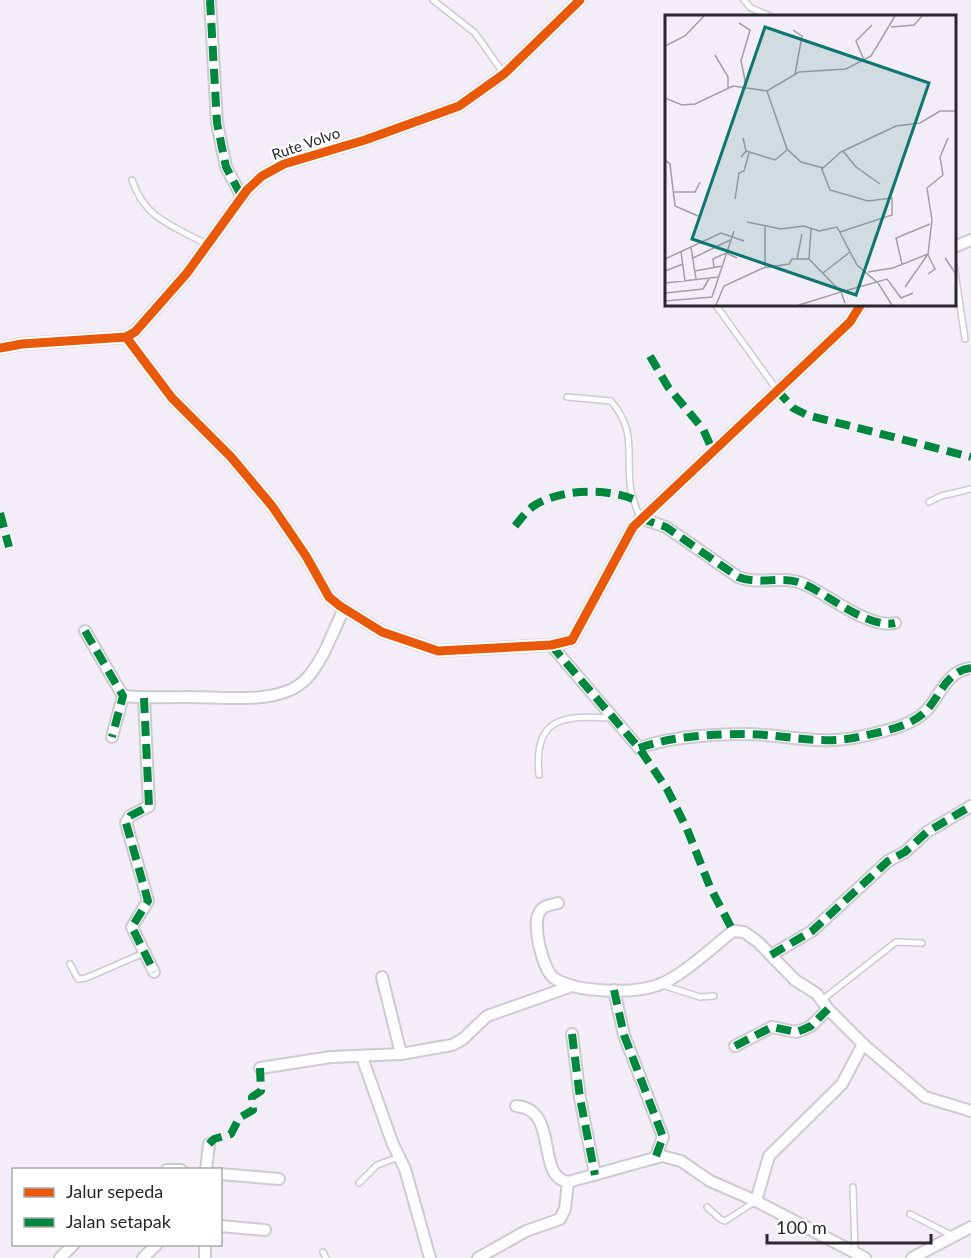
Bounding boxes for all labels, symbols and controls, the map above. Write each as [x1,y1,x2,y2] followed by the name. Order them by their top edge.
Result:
[665,15,956,306] inset map
[269,123,342,163] street label: Rute Volvo
[12,1168,222,1246] legend
[66,1180,163,1202] text: Jalur sepeda
[767,1207,930,1245] scale bar
[66,1210,172,1232] text: Jalan setapak
[776,1216,827,1238] text: 100 m

